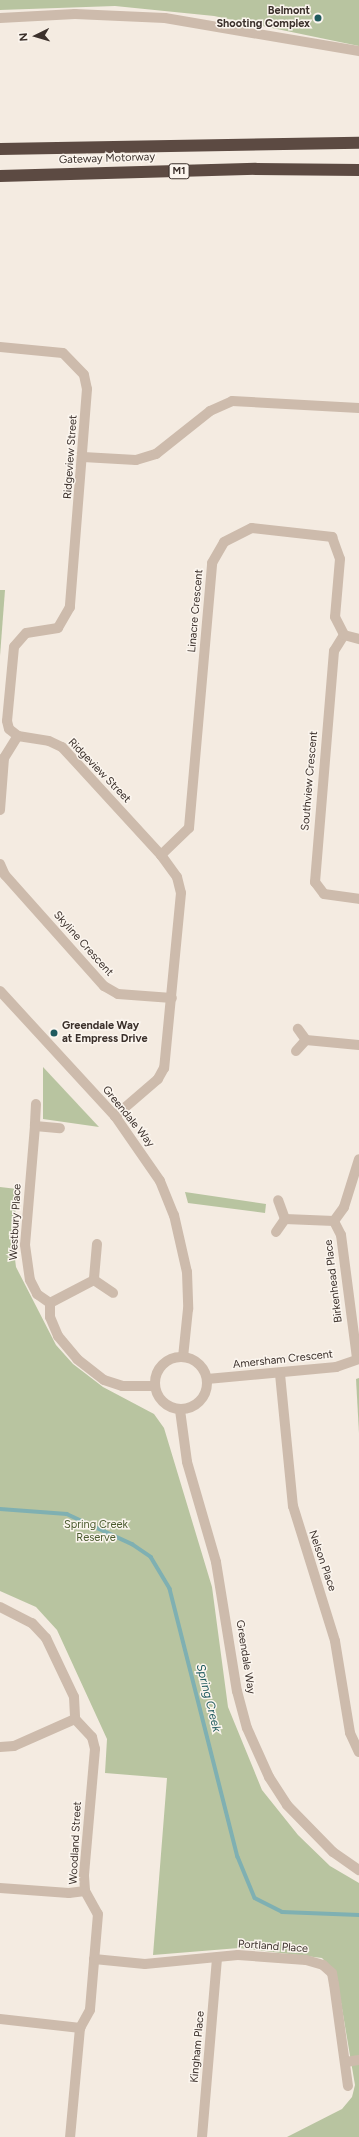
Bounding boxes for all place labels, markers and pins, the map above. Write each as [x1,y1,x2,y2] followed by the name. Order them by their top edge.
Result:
[216,5,310,31] place label: Belmont Shooting Complex
[313,13,323,23] marker: Belmont Shooting Complex
[62,1020,147,1046] place label: Greendale Way at Empress Drive
[49,1028,59,1038] marker: Greendale Way at Empress Drive

